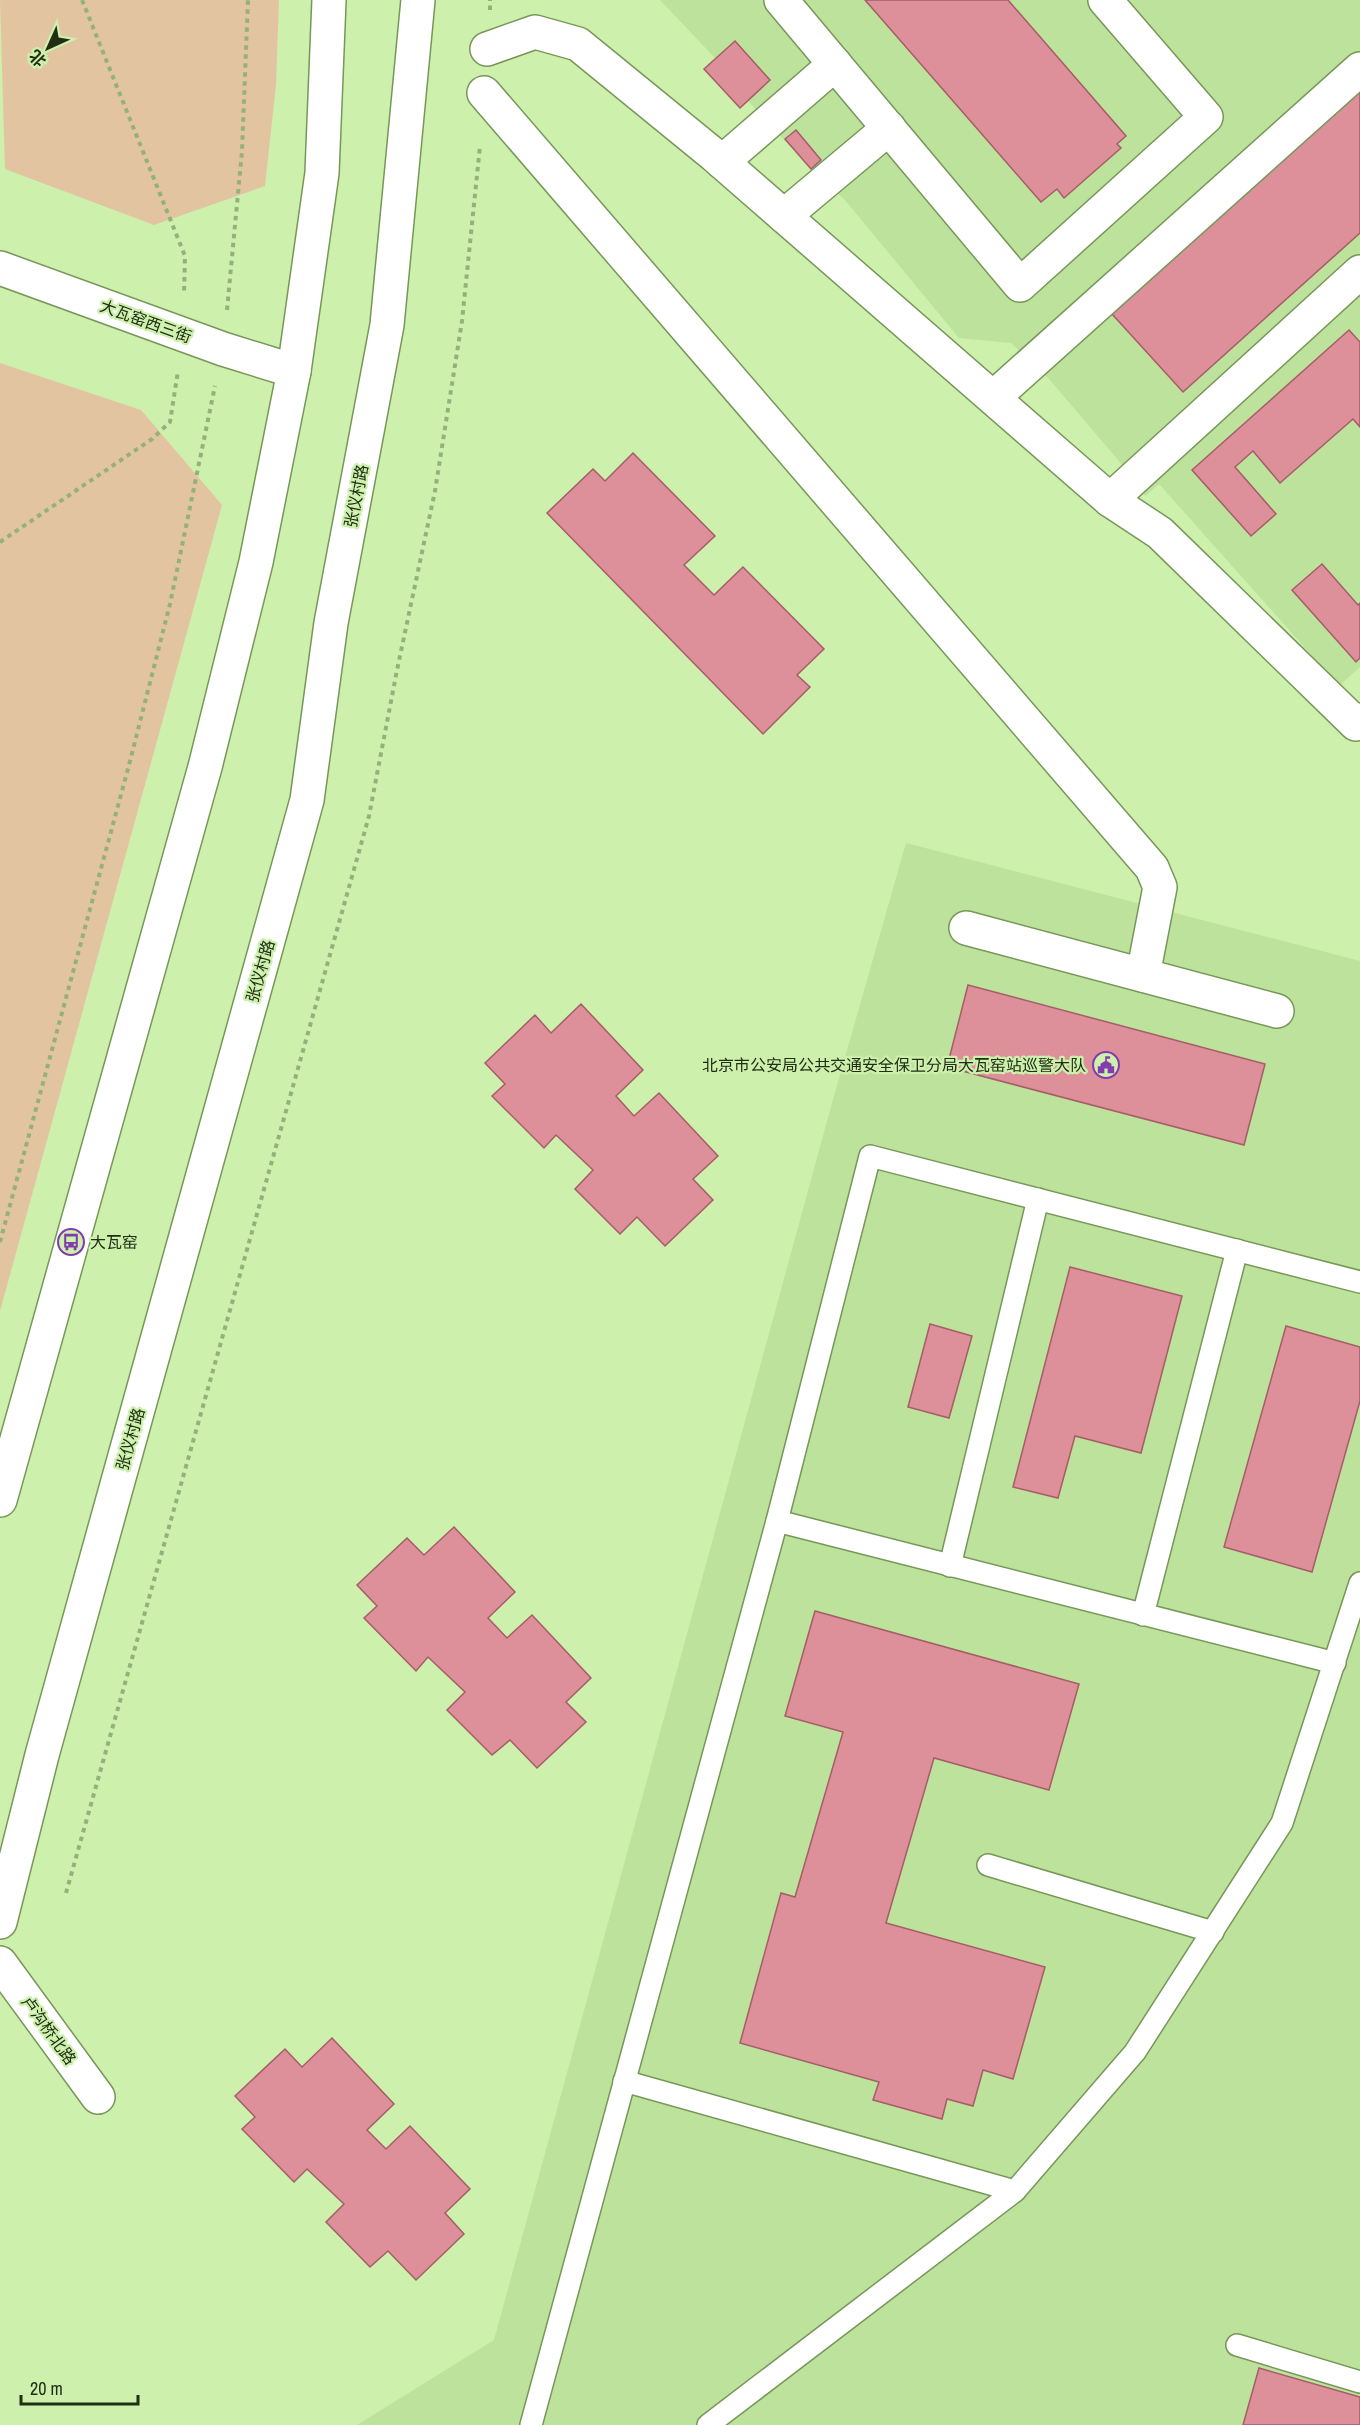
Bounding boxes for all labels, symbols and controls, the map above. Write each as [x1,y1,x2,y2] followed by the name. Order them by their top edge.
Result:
[18,18,78,78] north arrow
[24,45,51,72] text: 北
[97,294,195,348] street label: 大瓦窑西三街
[339,462,373,530] street label: 张仪村路
[241,937,279,1005] street label: 张仪村路
[1091,1050,1121,1080] public building icon: 北京市公安局公共交通安全保卫分局大瓦窑站巡警大队
[702,1054,1086,1076] place label: 北京市公安局公共交通安全保卫分局大瓦窑站巡警大队
[56,1227,86,1257] bus stop icon: 大瓦窑
[90,1231,138,1253] place label: 大瓦窑
[111,1405,149,1473] street label: 张仪村路
[17,1991,81,2069] street label: 卢沟桥北路
[21,2368,138,2406] scale bar
[30,2376,63,2401] text: 20 m

